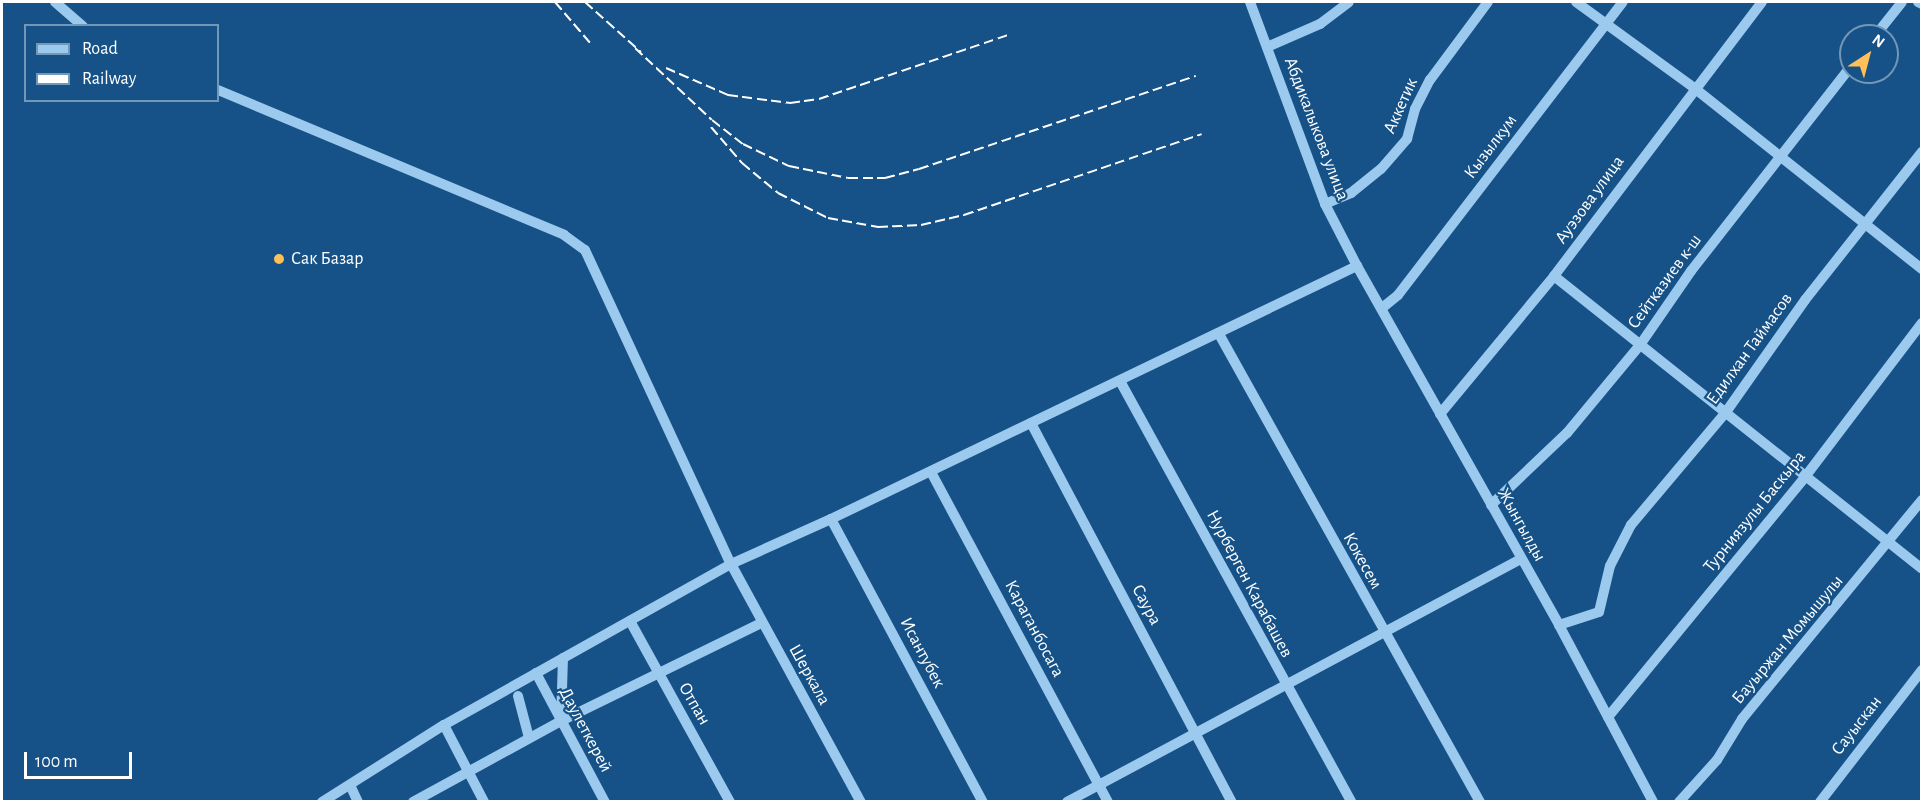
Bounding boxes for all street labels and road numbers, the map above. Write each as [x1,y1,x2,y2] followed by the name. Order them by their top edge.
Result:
[1279,54,1353,204] street label: Абдикалыкова улица
[1379,75,1423,137] street label: Аккетик
[1460,111,1522,183] street label: Кызылкум
[1551,152,1629,248] street label: Ауэзова улица
[1623,230,1707,334] street label: Сейтказиев к-ш
[1702,289,1798,409] street label: Едилхан Таймасов
[1699,447,1811,577] street label: Турниязулы Баскыра
[1492,484,1550,566] street label: Жынгылды
[1201,507,1297,661] street label: Нурберген Карабашев
[1338,529,1386,593] street label: Кокесем
[1728,571,1848,709] street label: Бауыржан Момышулы
[999,577,1069,681] street label: Караганбосага
[1126,581,1166,629] street label: Саура
[894,614,950,692] street label: Исантубек
[783,641,835,709] street label: Шеркала
[673,679,715,729] street label: Отпан
[554,684,616,776] street label: Даулеткерей
[1827,692,1887,760] street label: Сауыскан

